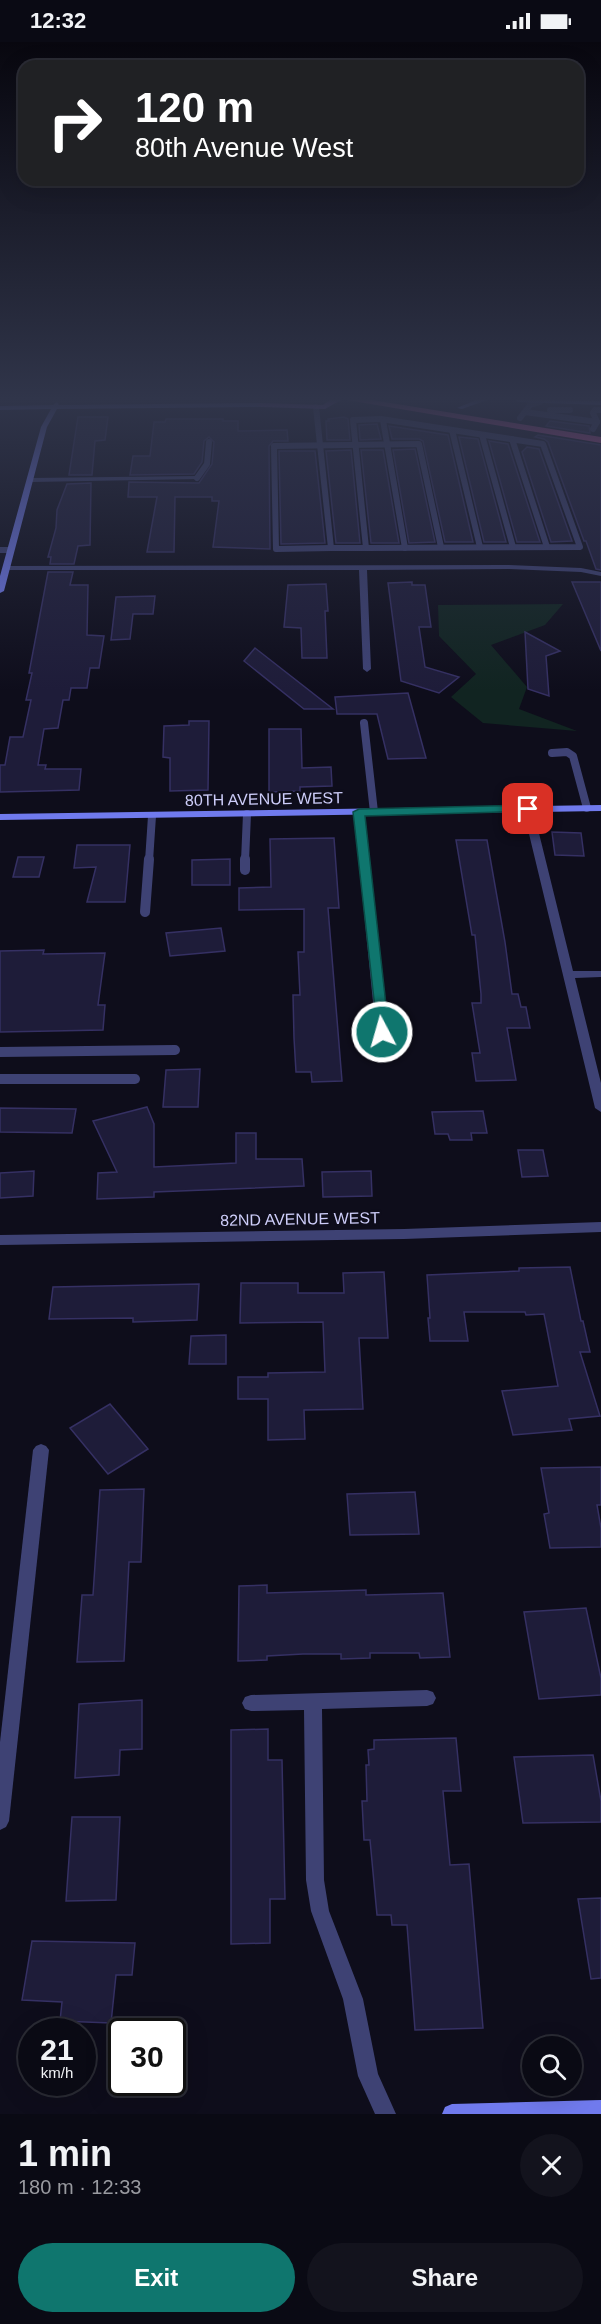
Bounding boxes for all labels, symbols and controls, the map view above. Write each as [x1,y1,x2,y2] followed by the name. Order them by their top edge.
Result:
[30,8,86,33] text: 12:32
[36,84,114,162] icon: right
[135,84,254,131] text: 120 m
[135,133,353,163] text: 80th Avenue West
[502,783,553,834] pin
[185,789,343,809] street label: 80TH AVENUE WEST
[511,792,544,825] icon: arrive
[350,1000,414,1064] position arrow
[220,1209,380,1229] street label: 82ND AVENUE WEST
[108,2018,186,2096] speed limit sign: 30
[40,2033,74,2066] text: 21
[522,2036,582,2096] map controls
[522,2036,582,2096] button: search
[41,2064,73,2081] text: km/h
[18,2133,112,2174] text: 1 min
[520,2134,583,2197] button: close
[18,2176,141,2198] text: 180 m · 12:33
[18,2243,295,2312] button: Exit
[307,2243,583,2312] button: Share

